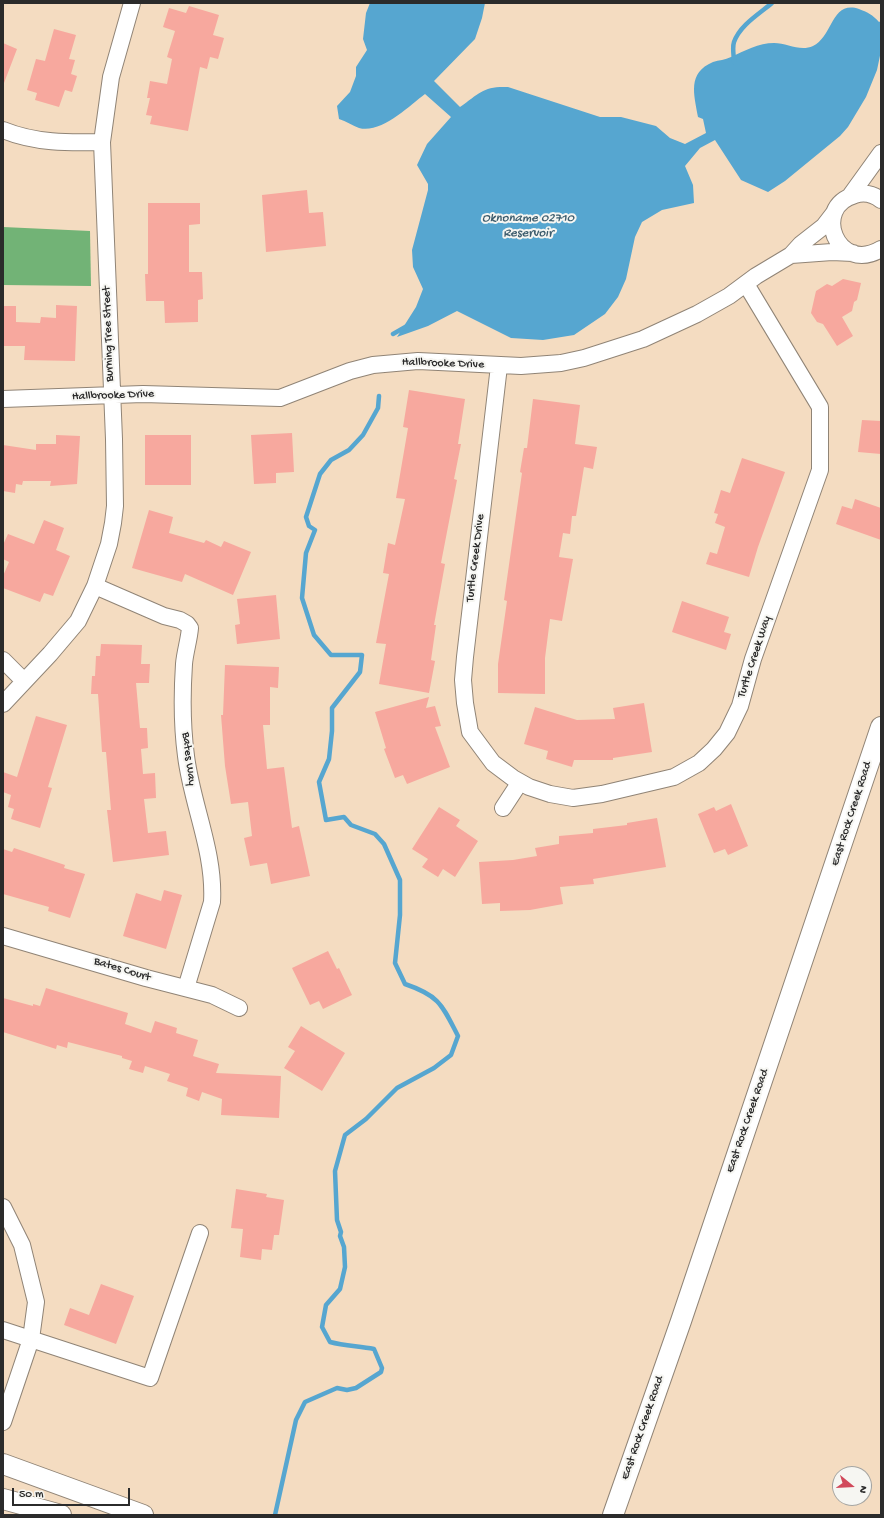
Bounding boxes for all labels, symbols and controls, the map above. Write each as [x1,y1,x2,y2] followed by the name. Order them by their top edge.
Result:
[482,211,574,242] water label: Oknoname 02710 Reservoir
[100,286,118,382] street label: Burning Tree Street
[402,355,484,373] street label: Hallbrooke Drive
[72,387,154,405] street label: Hallbrooke Drive
[463,513,489,603] street label: Turtle Creek Drive
[735,614,775,700] street label: Turtle Creek Way
[178,731,198,787] street label: Bates Way
[828,760,876,868] street label: East Rock Creek Road
[92,955,152,985] street label: Bates Court
[724,1067,772,1175] street label: East Rock Creek Road
[619,1374,667,1482] street label: East Rock Creek Road
[832,1466,872,1506] north arrow
[14,1480,132,1506] scale bar
[856,1484,869,1495] text: N
[19,1488,44,1502] text: 50 m

